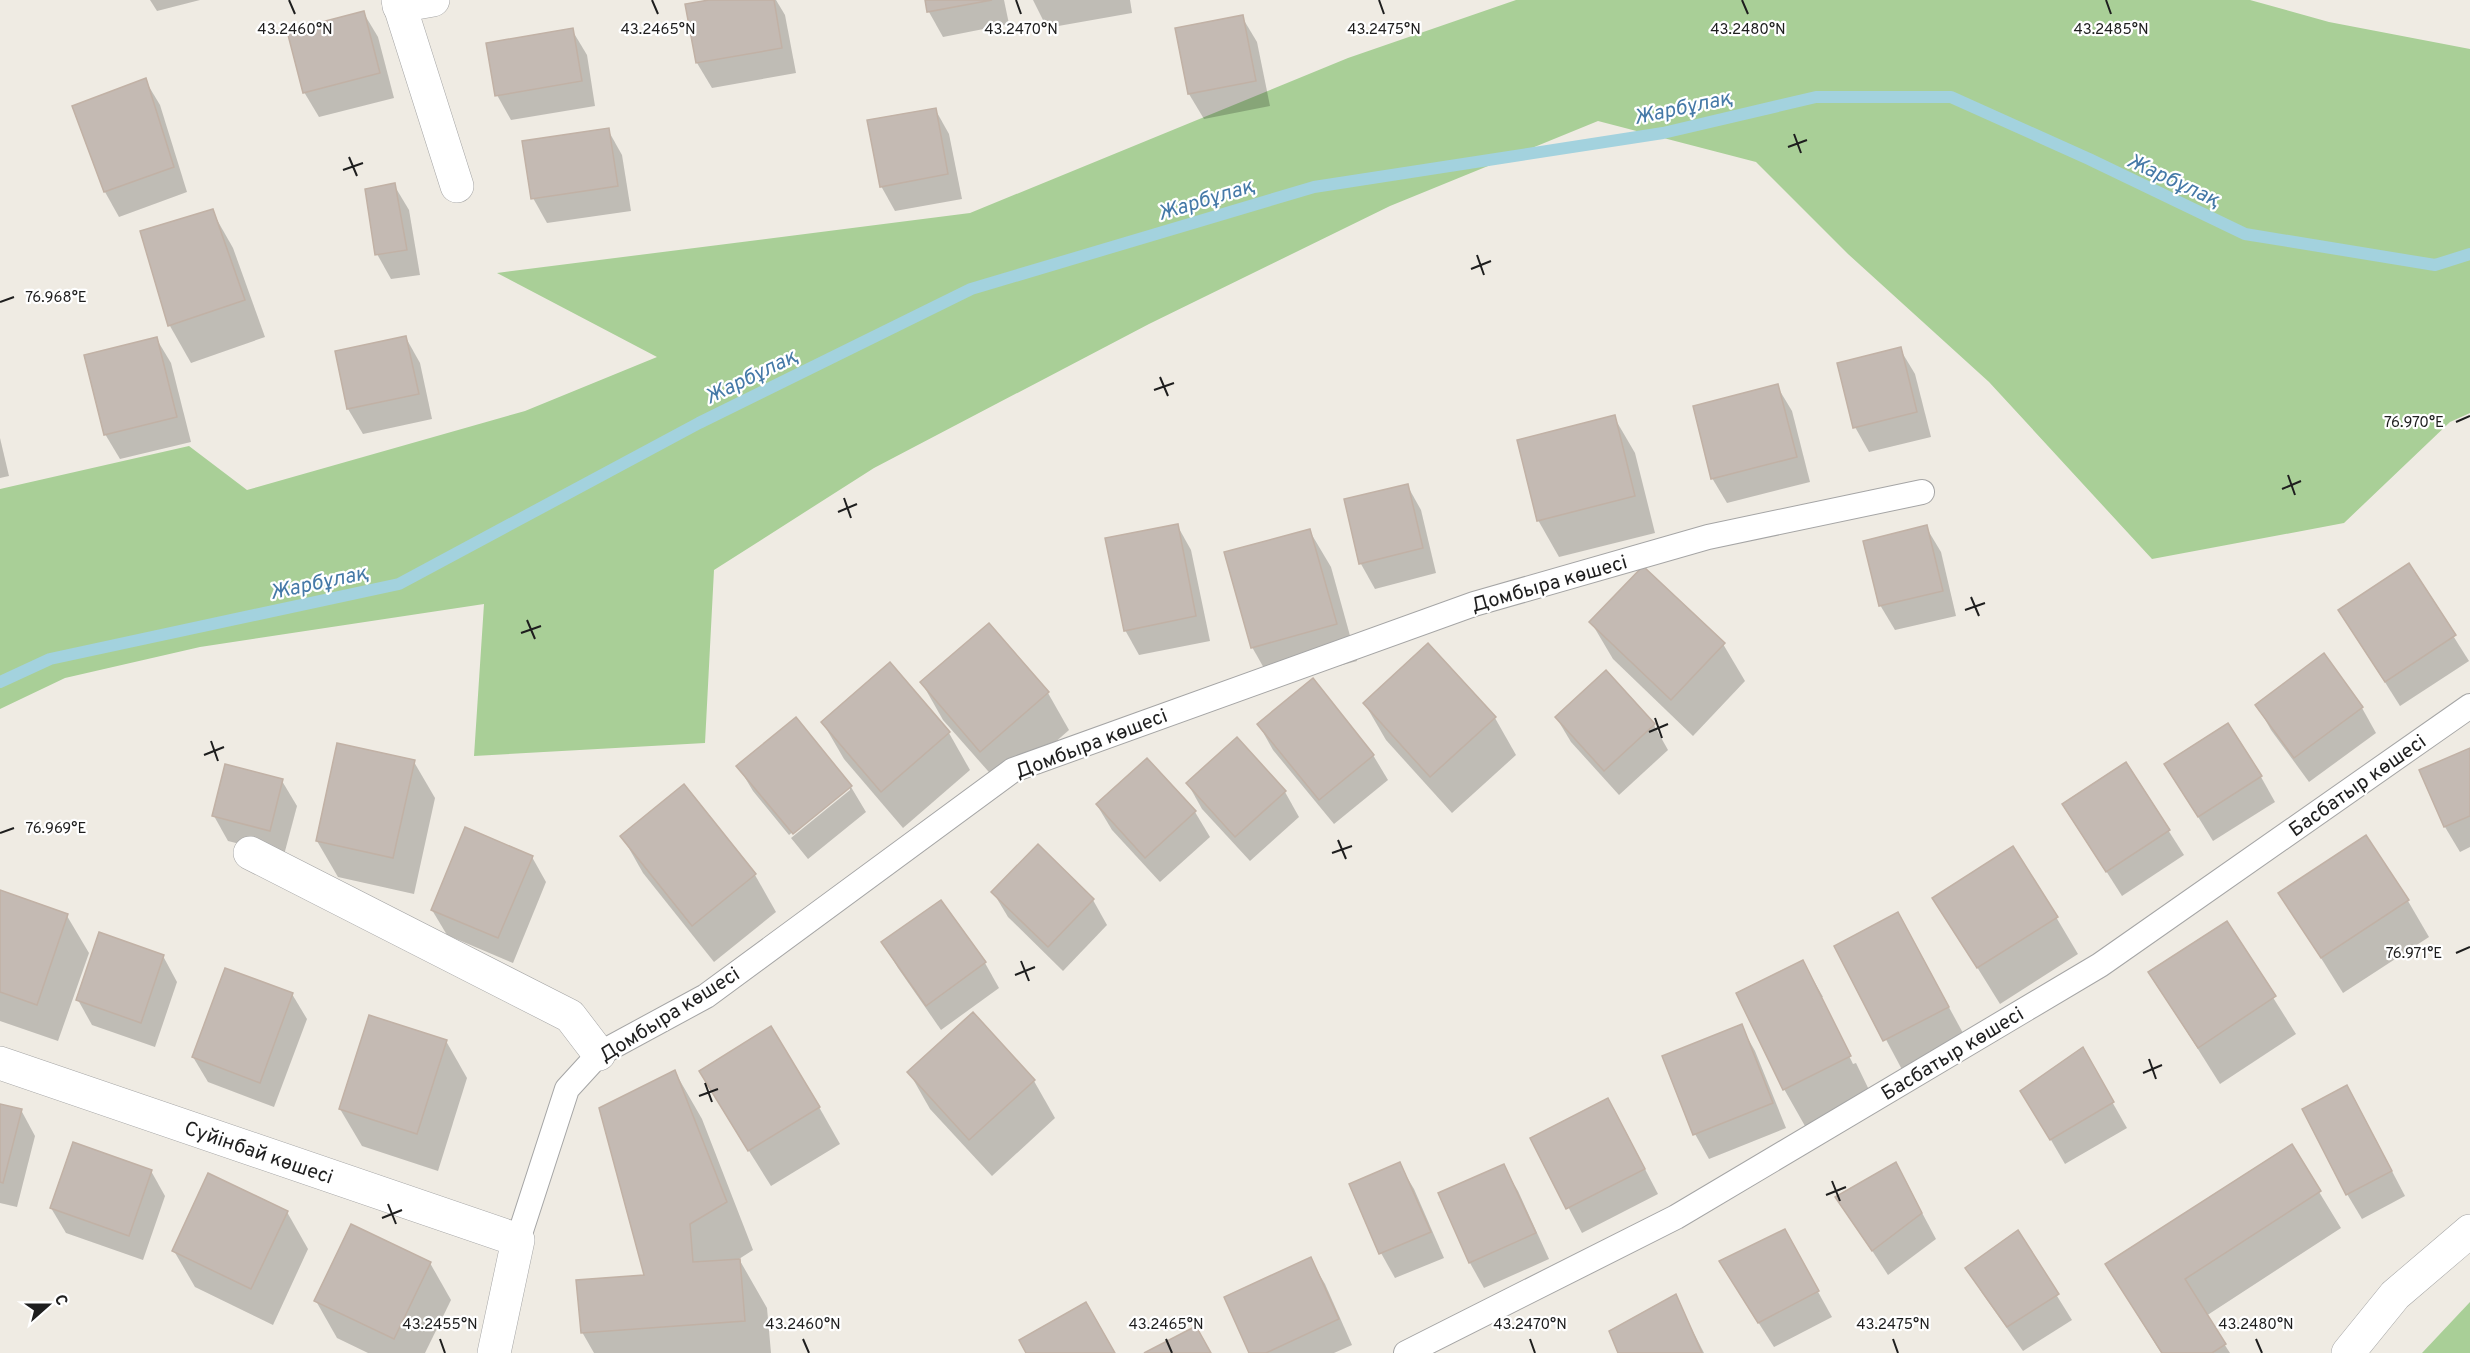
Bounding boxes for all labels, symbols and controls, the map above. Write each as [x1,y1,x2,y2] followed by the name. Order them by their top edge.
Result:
[257,21,333,40] text: 43.2460°N
[620,21,696,40] text: 43.2465°N
[984,21,1058,40] text: 43.2470°N
[1347,21,1421,40] text: 43.2475°N
[1710,21,1786,40] text: 43.2480°N
[2073,21,2149,40] text: 43.2485°N
[1632,85,1735,132] water label: Жарбұлақ
[2122,148,2224,215] water label: Жарбұлақ
[1155,173,1258,228] water label: Жарбұлақ
[25,289,87,308] text: 76.968°E
[701,343,803,411] water label: Жарбұлақ
[2384,414,2444,433] text: 76.970°E
[1469,550,1631,620] street label: Домбыра көшесі
[268,560,371,607] water label: Жарбұлақ
[1012,704,1172,786] street label: Домбыра көшесі
[2284,730,2432,844] street label: Басбатыр көшесі
[26,820,86,839] text: 76.969°E
[2386,945,2442,964] text: 76.971°E
[595,962,745,1069] street label: Домбыра көшесі
[1877,1002,2029,1108] street label: Басбатыр көшесі
[180,1116,336,1192] street label: Суйінбай көшесі
[18,1275,78,1335] north arrow
[49,1292,71,1309] text: С
[402,1316,478,1335] text: 43.2455°N
[765,1316,841,1335] text: 43.2460°N
[1128,1316,1204,1335] text: 43.2465°N
[1493,1316,1567,1335] text: 43.2470°N
[1856,1316,1930,1335] text: 43.2475°N
[2218,1316,2294,1335] text: 43.2480°N

